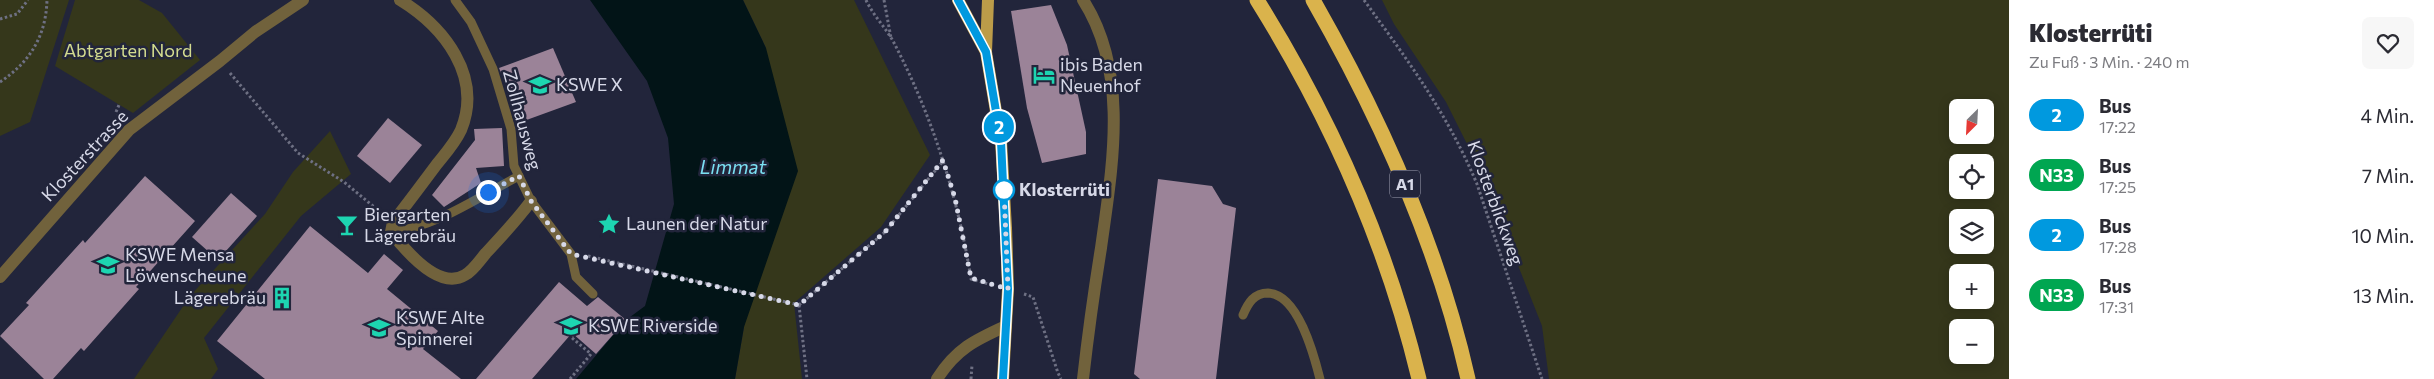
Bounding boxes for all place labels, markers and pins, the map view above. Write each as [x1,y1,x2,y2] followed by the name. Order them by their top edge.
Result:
[1060,53,1143,96] place label: ibis Baden Neuenhof
[1031,62,1057,88] hotel icon: ibis Baden Neuenhof
[527,72,553,98] school or university icon: KSWE X
[556,73,623,95] place label: KSWE X
[1019,178,1110,200] place label: Klosterrüti
[993,179,1015,201] marker: Klosterrüti
[364,203,456,246] place label: Biergarten Lägerebräu
[596,211,622,237] place icon: Launen der Natur
[334,212,360,238] bar icon: Biergarten Lägerebräu
[626,212,767,234] place label: Launen der Natur
[125,243,246,286] place label: KSWE Mensa Löwenscheune
[95,252,121,278] school or university icon: KSWE Mensa Löwenscheune
[269,285,295,311] building icon: Lägerebräu
[174,286,266,308] place label: Lägerebräu
[396,306,485,349] place label: KSWE Alte Spinnerei
[558,313,584,339] school or university icon: KSWE Riverside
[588,314,717,336] place label: KSWE Riverside
[366,315,392,341] school or university icon: KSWE Alte Spinnerei

